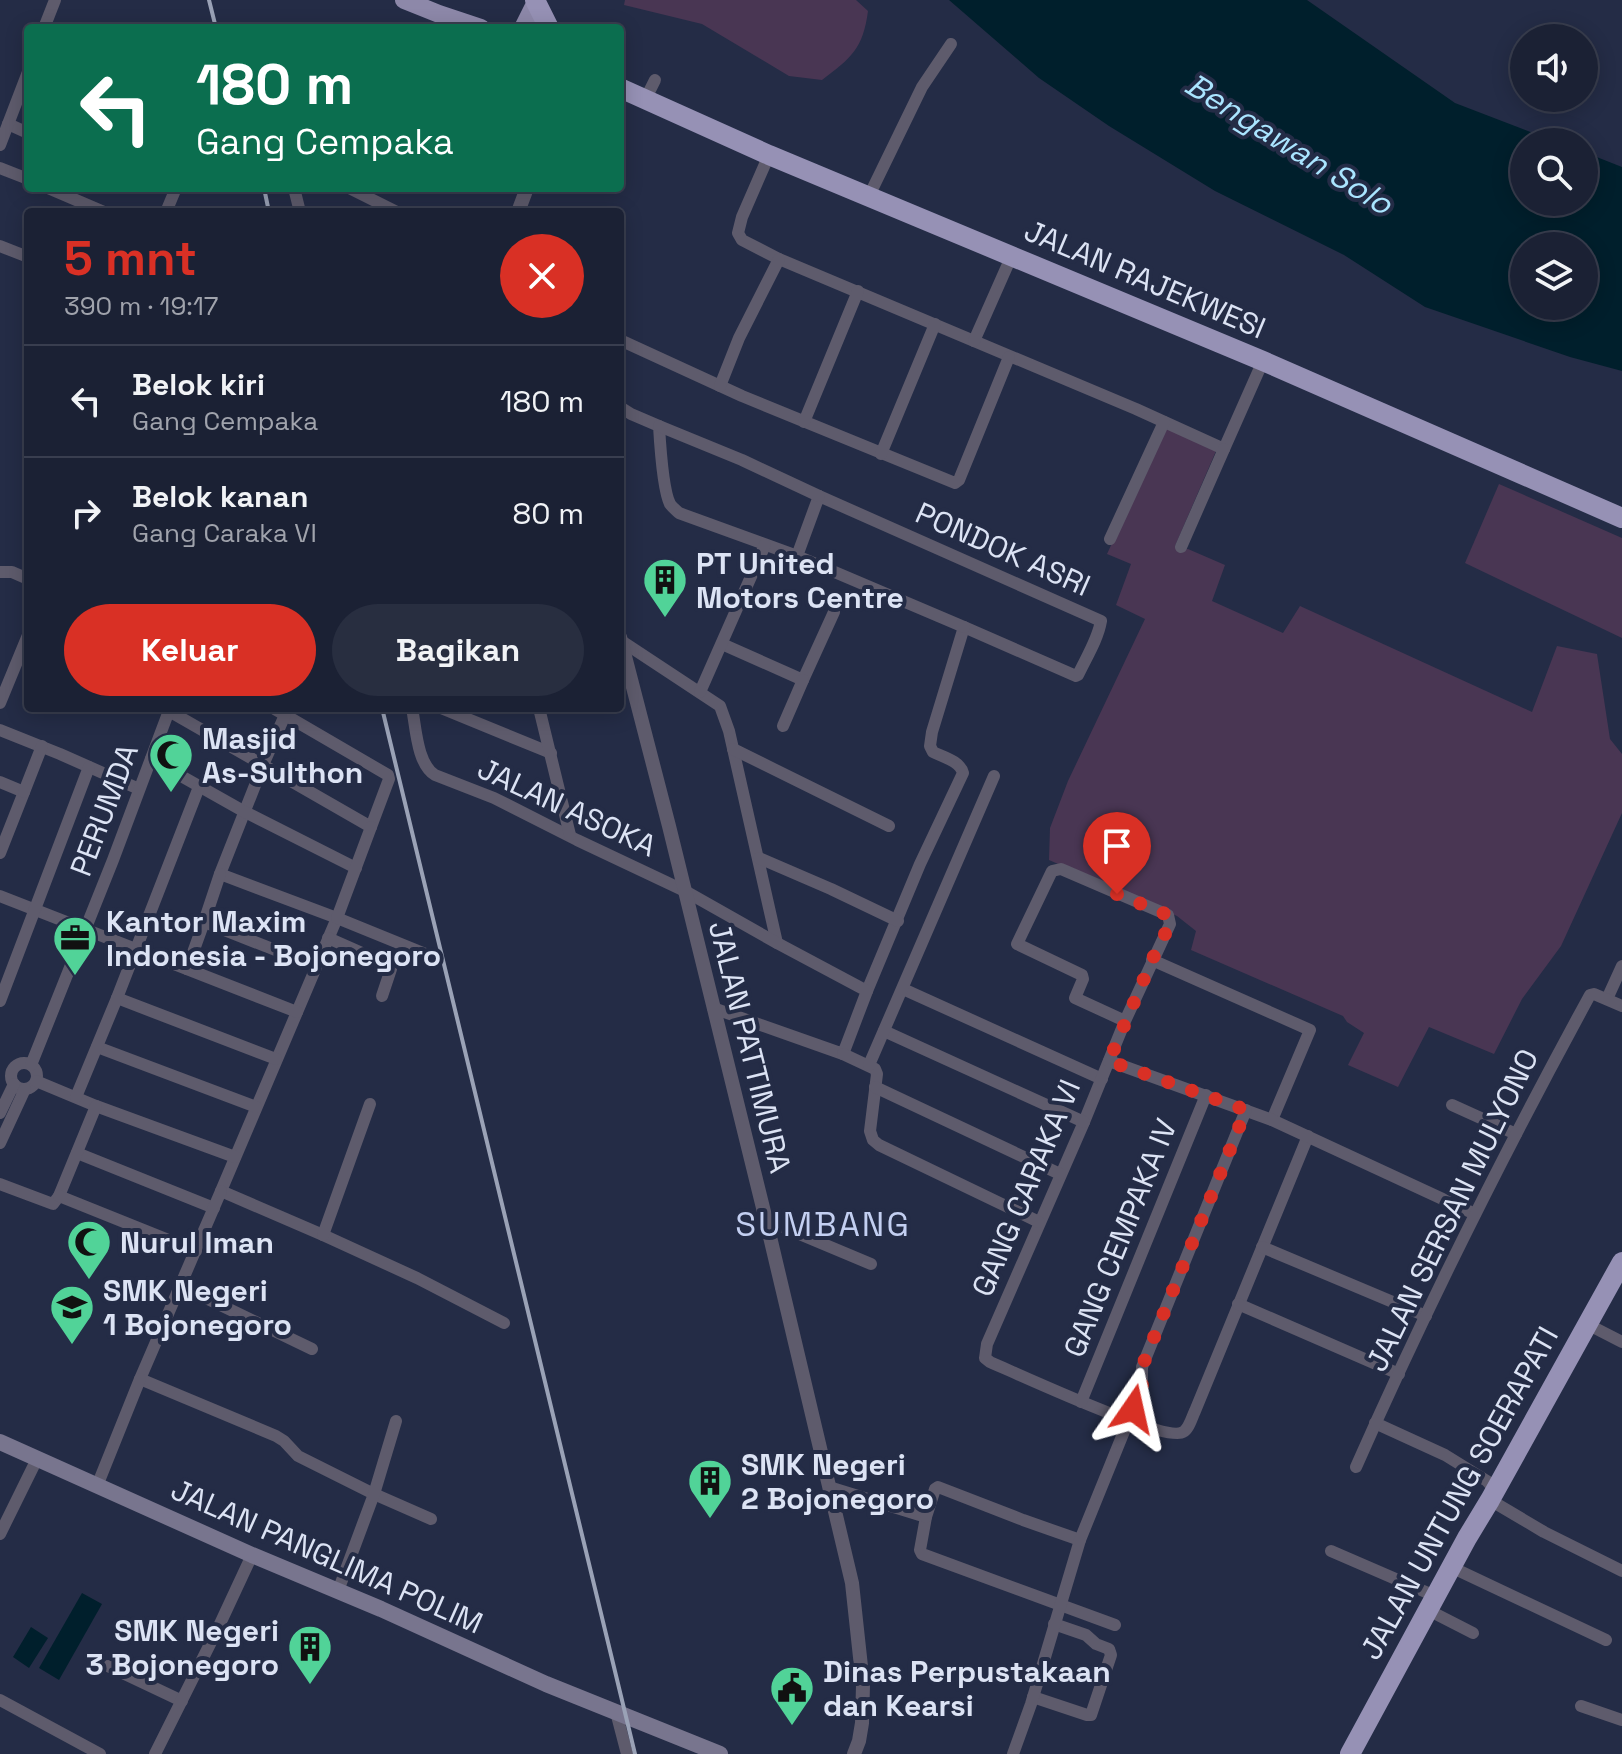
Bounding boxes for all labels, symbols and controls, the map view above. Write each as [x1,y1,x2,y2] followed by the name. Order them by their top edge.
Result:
[1510,24,1598,320] map controls
[1510,24,1598,112] button: sound
[196,49,353,120] text: 180 m
[64,56,168,160] icon: left
[1178,64,1401,224] water label: Bengawan Solo
[196,119,454,165] text: Gang Cempaka
[1510,128,1598,216] button: search
[1018,211,1272,347] street label: JALAN RAJEKWESI
[64,228,197,289] text: 5 mnt
[1510,232,1598,320] button: layers
[500,234,584,318] button: close
[64,289,218,323] text: 390 m · 19:17
[132,365,265,404] text: Belok kiri
[64,379,108,423] icon: left
[500,382,584,421] text: 180 m
[132,404,318,438] text: Gang Cempaka
[132,477,308,516] text: Belok kanan
[64,491,108,535] icon: right
[910,493,1096,605] street label: PONDOK ASRI
[513,494,584,533] text: 80 m
[132,516,317,550] text: Gang Caraka VI
[696,544,904,617] place label: PT United Motors Centre
[641,556,689,619] building icon: PT United Motors Centre
[64,604,316,696] button: Keluar
[332,604,584,696] button: Bagikan
[202,719,363,792] place label: Masjid As-Sulthon
[147,731,195,794] mosque icon: Masjid As-Sulthon
[61,738,147,882] street label: PERUMDA
[471,749,663,865] street label: JALAN ASOKA
[1083,812,1151,894] pin
[1095,824,1139,868] icon: arrive
[106,902,441,975] place label: Kantor Maxim Indonesia - Bojonegoro
[51,914,99,977] office icon: Kantor Maxim Indonesia - Bojonegoro
[700,917,800,1177] street label: JALAN PATTIMURA
[1357,1042,1547,1378] street label: JALAN SERSAN MULYONO
[963,1074,1089,1302] street label: GANG CARAKA VI
[1054,1113,1186,1363] street label: GANG CEMPAKA IV
[735,1203,911,1246] district label: SUMBANG
[65,1218,113,1281] mosque icon: Nurul Iman
[120,1223,274,1262] place label: Nurul Iman
[103,1271,292,1344] place label: SMK Negeri 1 Bojonegoro
[48,1283,96,1346] school or university icon: SMK Negeri 1 Bojonegoro
[1351,1320,1567,1666] street label: JALAN UNTUNG SOERAPATI
[1091,1367,1175,1451] position arrow
[741,1445,934,1518] place label: SMK Negeri 2 Bojonegoro
[686,1457,734,1520] building icon: SMK Negeri 2 Bojonegoro
[165,1470,489,1642] street label: JALAN PANGLIMA POLIM
[85,1611,279,1684] place label: SMK Negeri 3 Bojonegoro
[286,1623,334,1686] building icon: SMK Negeri 3 Bojonegoro
[823,1652,1111,1725] place label: Dinas Perpustakaan dan Kearsi
[768,1664,816,1727] public building icon: Dinas Perpustakaan dan Kearsi

